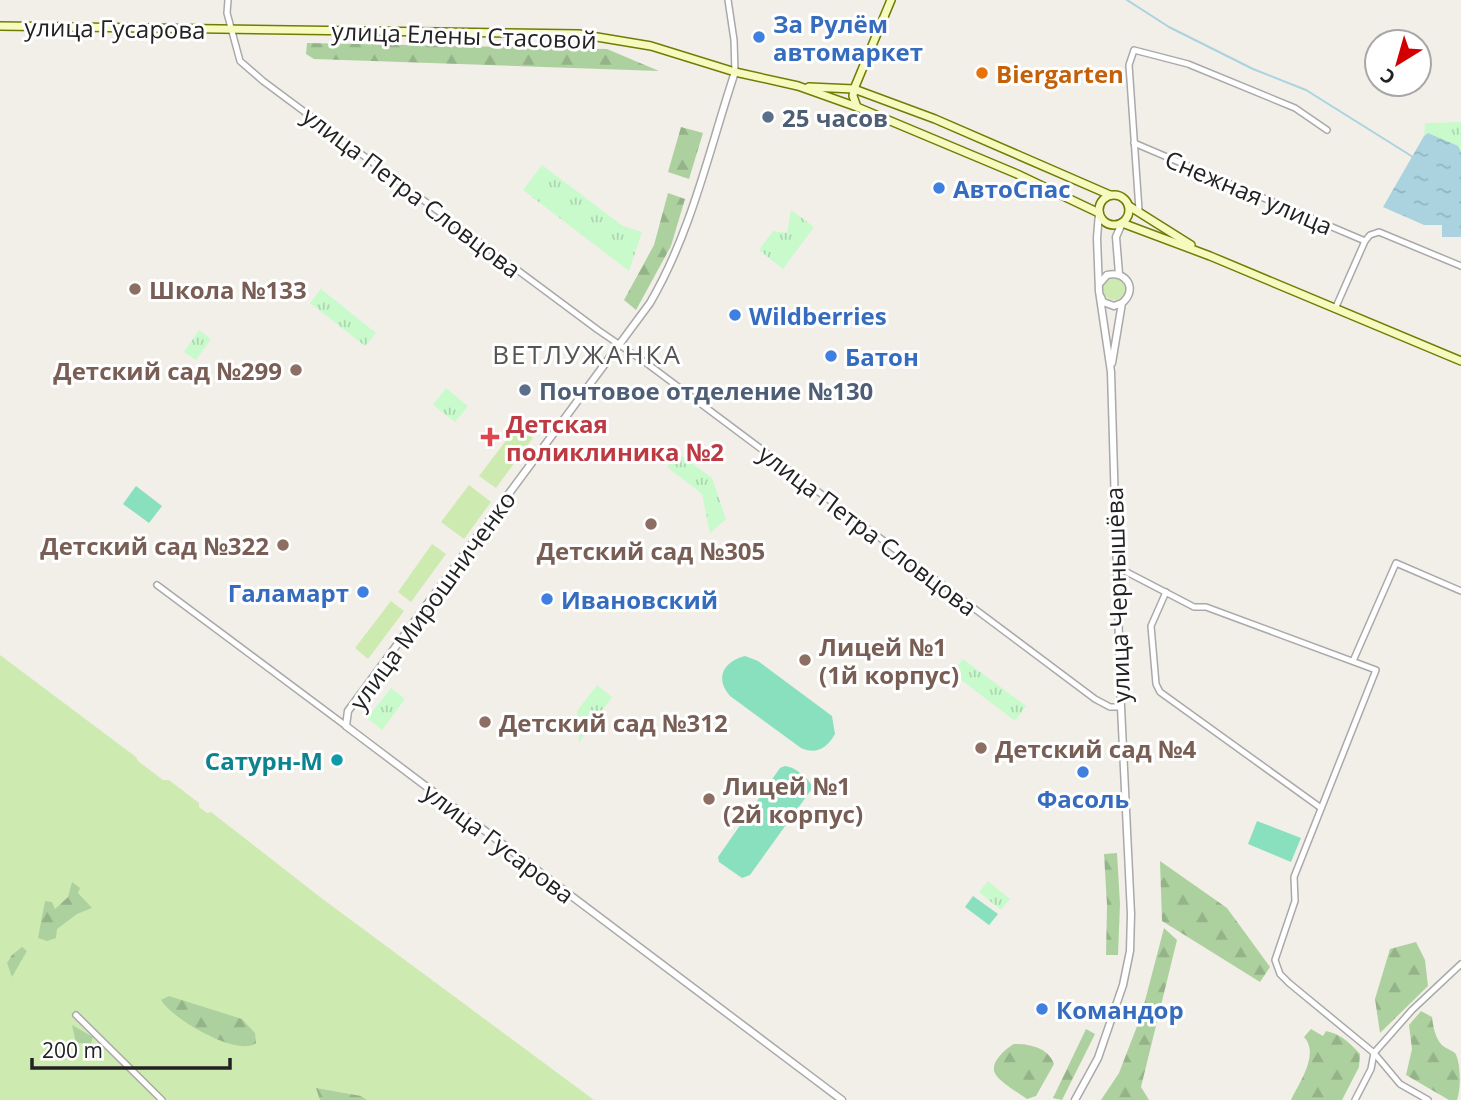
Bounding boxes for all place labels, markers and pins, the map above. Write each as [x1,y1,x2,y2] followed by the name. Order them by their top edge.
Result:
[773,7,923,68] place label: За Рулём автомаркет
[751,29,767,45] marker: За Рулём автомаркет
[996,57,1124,90] place label: Biergarten
[974,65,990,81] marker: Biergarten
[782,101,888,134] place label: 25 часов
[760,109,776,125] marker: 25 часов
[953,172,1071,205] place label: АвтоСпас
[931,180,947,196] marker: АвтоСпас
[149,273,307,306] place label: Школа №133
[127,281,143,297] marker: Школа №133
[749,299,887,332] place label: Wildberries
[727,307,743,323] marker: Wildberries
[845,340,919,373] place label: Батон
[823,348,839,364] marker: Батон
[53,354,282,387] place label: Детский сад №299
[288,362,304,378] marker: Детский сад №299
[539,374,873,407] place label: Почтовое отделение №130
[517,382,533,398] marker: Почтовое отделение №130
[506,407,724,468] place label: Детская поликлиника №2
[480,427,500,447] marker: Детская поликлиника №2
[643,516,659,532] marker: Детский сад №305
[40,529,269,562] place label: Детский сад №322
[537,534,765,567] place label: Детский сад №305
[275,537,291,553] marker: Детский сад №322
[228,576,349,609] place label: Галамарт
[561,583,718,616] place label: Ивановский
[355,584,371,600] marker: Галамарт
[539,591,555,607] marker: Ивановский
[819,630,959,691] place label: Лицей №1 (1й корпус)
[797,652,813,668] marker: Лицей №1 (1й корпус)
[499,706,728,739] place label: Детский сад №312
[477,714,493,730] marker: Детский сад №312
[995,732,1196,765] place label: Детский сад №4
[973,740,989,756] marker: Детский сад №4
[205,744,323,777] place label: Сатурн-М
[329,752,345,768] marker: Сатурн-М
[1075,764,1091,780] marker: Фасоль
[723,769,863,830] place label: Лицей №1 (2й корпус)
[1037,782,1129,815] place label: Фасоль
[701,791,717,807] marker: Лицей №1 (2й корпус)
[1056,993,1184,1026] place label: Командор
[1034,1001,1050,1017] marker: Командор

